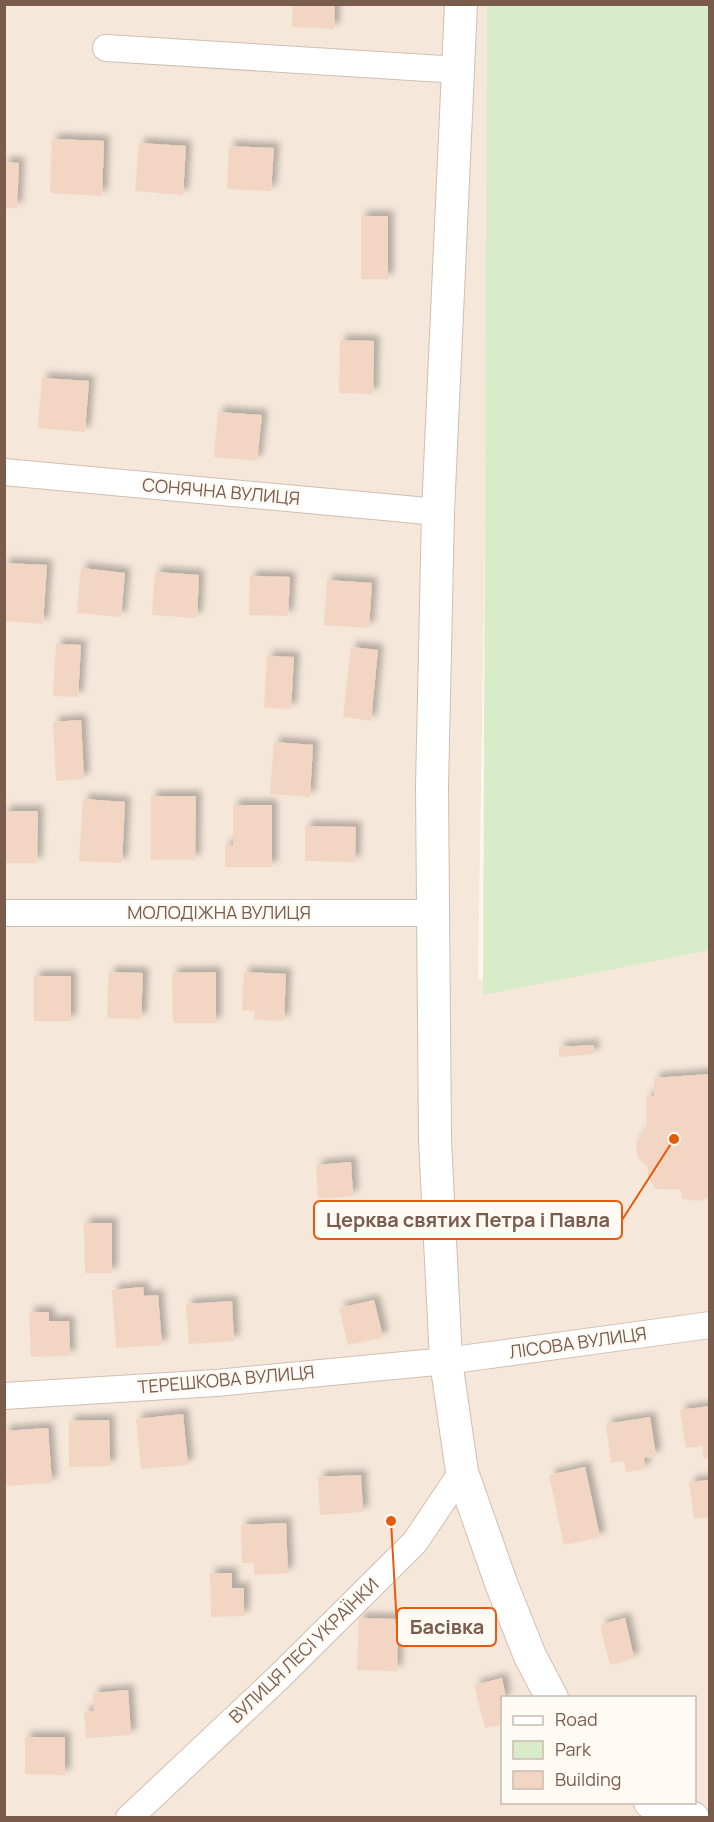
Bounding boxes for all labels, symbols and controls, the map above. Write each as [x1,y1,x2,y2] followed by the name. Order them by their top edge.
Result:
[141,472,301,510] street label: СОНЯЧНА ВУЛИЦЯ
[127,900,311,924] street label: МОЛОДІЖНА ВУЛИЦЯ
[314,1201,622,1239] callout: Церква святих Петра і Павла
[326,1206,610,1233] text: Церква святих Петра і Павла
[508,1320,648,1364] street label: ЛІСОВА ВУЛИЦЯ
[137,1359,315,1399] street label: ТЕРЕШКОВА ВУЛИЦЯ
[223,1572,383,1728] street label: ВУЛИЦЯ ЛЕСІ УКРАЇНКИ
[397,1608,496,1646] callout: Басівка
[410,1613,484,1640] text: Басівка
[501,1696,696,1804] legend
[555,1707,598,1731] text: Road
[555,1737,592,1761] text: Park
[555,1767,621,1791] text: Building

